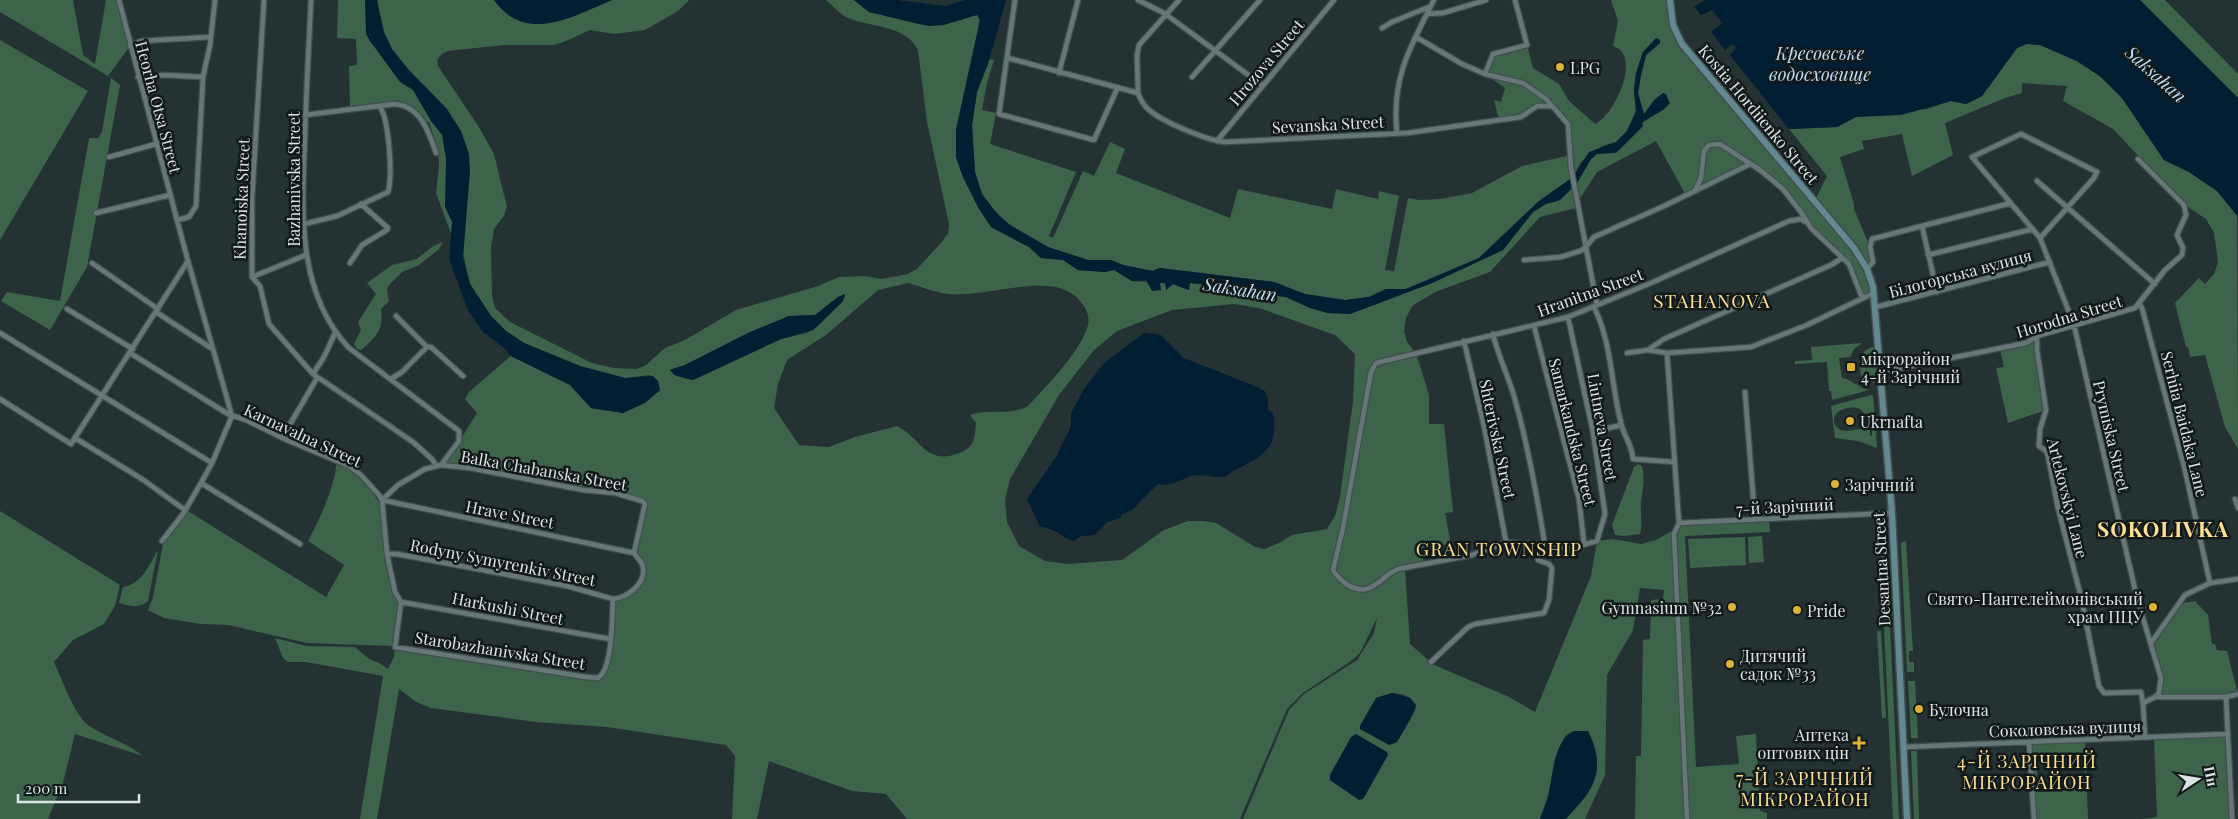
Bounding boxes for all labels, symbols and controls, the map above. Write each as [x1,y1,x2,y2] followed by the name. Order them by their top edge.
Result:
[1224,14,1308,110] street label: Hrozova Street
[131,39,187,176] street label: Heorha Otsa Street
[1694,40,1824,189] street label: Kostia Hordiienko Street
[2120,40,2192,108] water label: Saksahan
[1769,41,1871,86] water label: Кресовське водосховище
[1570,57,1600,78] place label: LPG
[1554,61,1566,73] marker: LPG
[283,111,304,247] street label: Bazhanivska Street
[1271,111,1385,137] street label: Sevanska Street
[228,138,254,260] street label: Khanoiska Street
[1886,244,2034,302] street label: Білогорська вулиця
[1534,263,1646,321] street label: Hranitna Street
[1200,271,1279,307] water label: Saksahan
[1653,287,1771,313] district label: STAHANOVA
[2013,290,2125,342] street label: Horodna Street
[1861,348,1960,387] place label: мікрорайон 4-й Зарічний
[2157,349,2213,499] street label: Serhiia Baidaka Lane
[1544,356,1602,508] street label: Samarkandska Street
[1845,361,1857,373] marker: мікрорайон 4-й Зарічний
[1583,371,1623,483] street label: Liutneva Street
[1475,377,1521,501] street label: Shterivska Street
[2089,378,2135,494] street label: Prymiska Street
[241,399,366,472] street label: Karnavalna Street
[1860,411,1923,432] place label: Ukrnafta
[1844,415,1856,427] marker: Ukrnafta
[2043,435,2093,560] street label: Artekovskyi Lane
[459,445,629,495] street label: Balka Chabanska Street
[1845,474,1914,495] place label: Зарічний
[1829,478,1841,490] marker: Зарічний
[1736,493,1834,519] street label: 7-й Зарічний
[464,495,556,533] street label: Hrave Street
[1868,511,1894,627] street label: Desantna Street
[2097,514,2229,542] district label: SOKOLIVKA
[408,534,598,590] street label: Rodyny Symyrenkiv Street
[1416,535,1582,561] district label: GRAN TOWNSHIP
[450,587,566,629] street label: Harkushi Street
[1927,588,2144,627] place label: Свято-Пантелеймонівський храм ПЦУ
[1601,597,1722,618] place label: Gymnasium №32
[1807,600,1846,621] place label: Pride
[1726,601,1738,613] marker: Gymnasium №32
[2147,601,2159,613] marker: Свято-Пантелеймонівський храм ПЦУ
[1791,604,1803,616] marker: Pride
[413,626,587,674] street label: Starobazhanivska Street
[1740,645,1816,684] place label: Дитячий садок №33
[1724,658,1736,670] marker: Дитячий садок №33
[1929,699,1989,720] place label: Булочна
[1913,703,1925,715] marker: Булочна
[1988,715,2142,741] street label: Соколовська вулиця
[1757,724,1849,763] place label: Аптека оптових цін
[1853,737,1865,749] marker: Аптека оптових цін
[1957,749,2097,794] district label: 4-Й ЗАРІЧНИЙ МІКРОРАЙОН
[2173,754,2223,804] north arrow
[2200,764,2223,788] text: Пн
[1736,766,1874,811] district label: 7-Й ЗАРІЧНИЙ МІКРОРАЙОН
[18,772,139,804] scale bar
[25,778,68,798] text: 200 m

